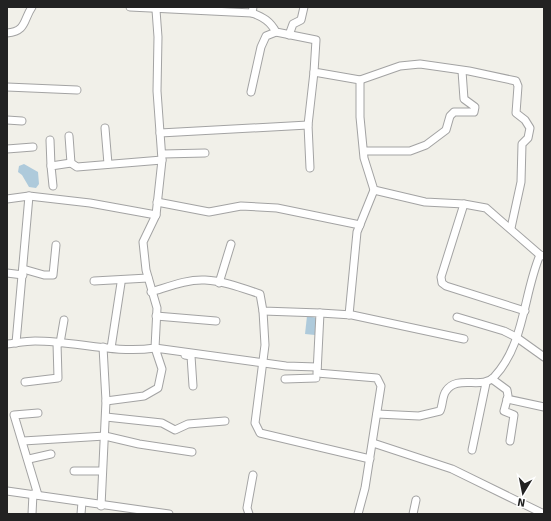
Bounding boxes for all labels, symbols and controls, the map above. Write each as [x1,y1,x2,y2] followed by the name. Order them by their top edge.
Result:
[503,473,543,513] north arrow
[516,495,526,509] text: N

